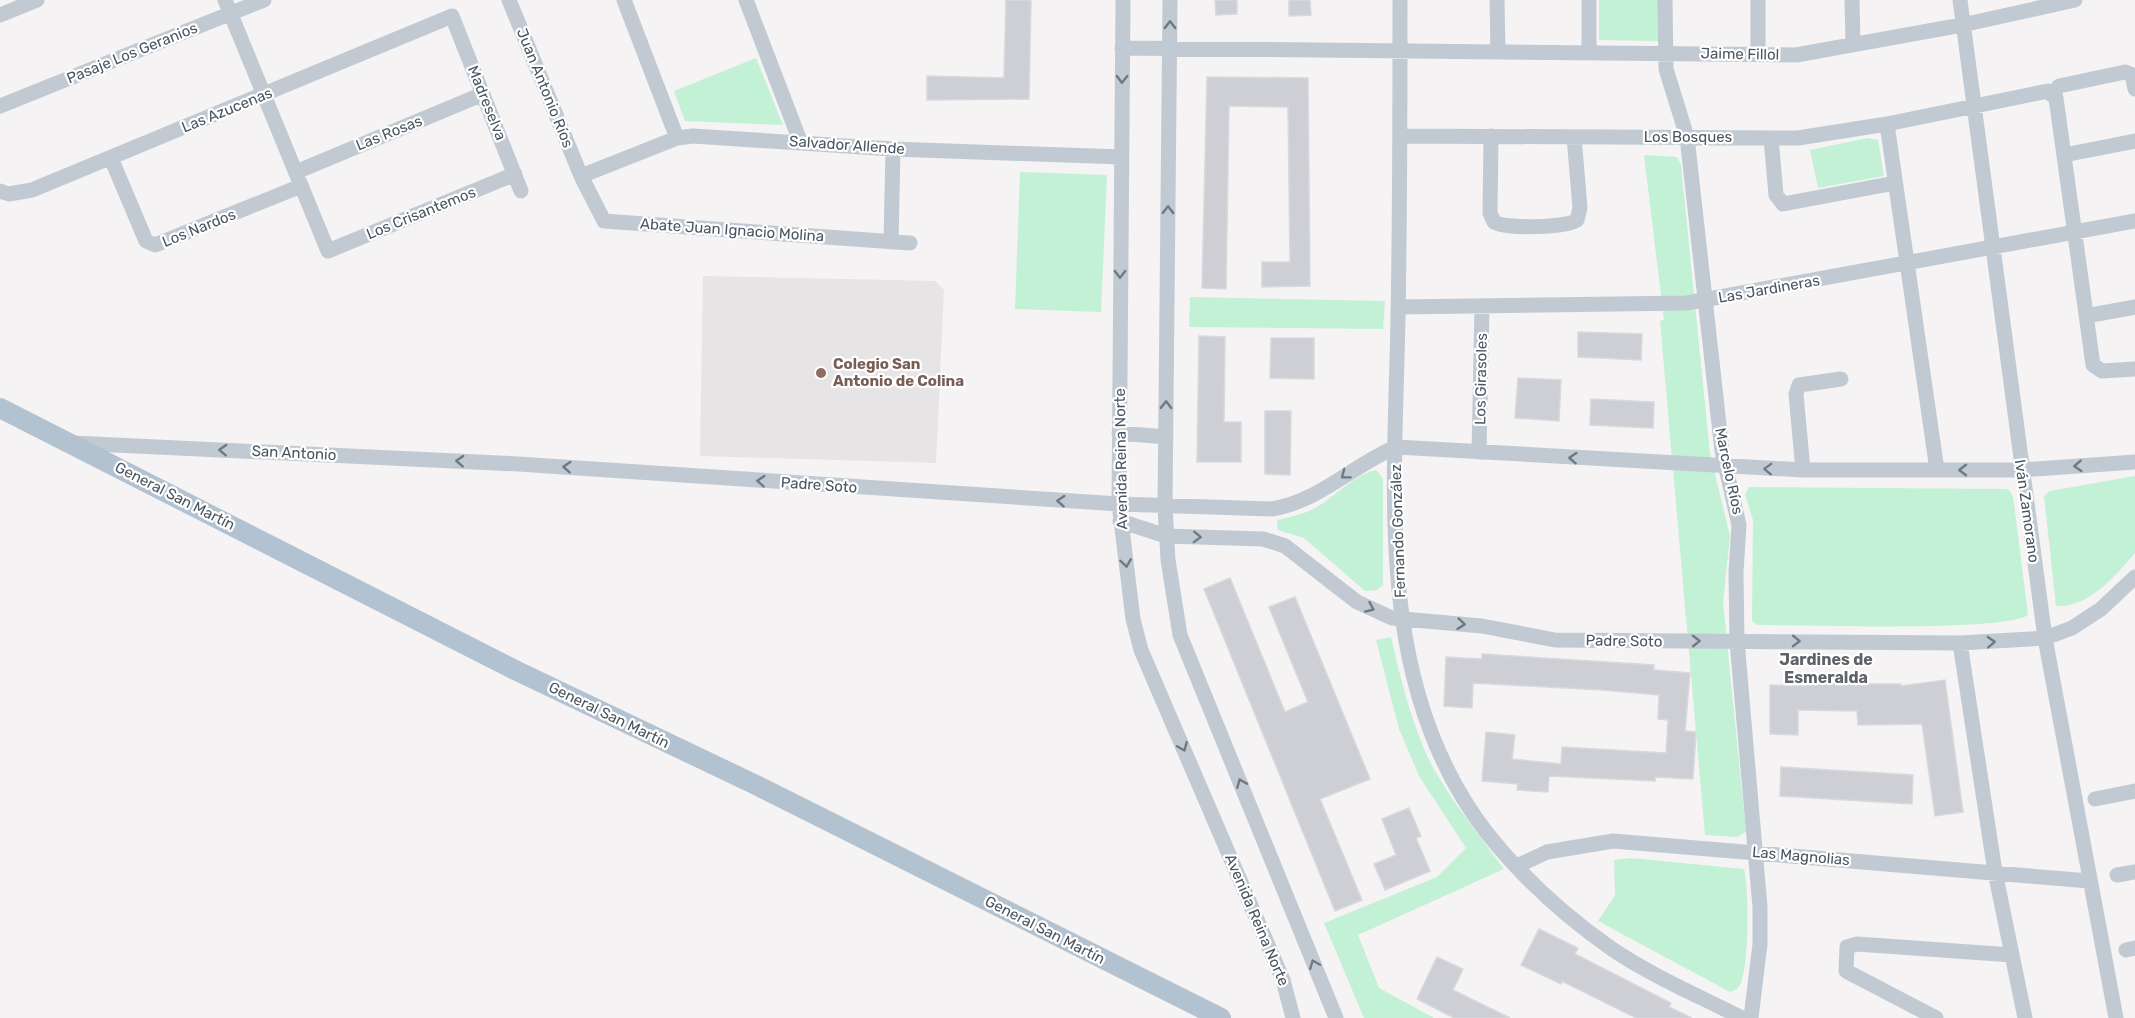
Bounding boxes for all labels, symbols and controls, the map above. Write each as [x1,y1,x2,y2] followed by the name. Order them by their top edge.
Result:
[64,18,200,87] street label: Pasaje Los Geranios
[1164,20,1176,29] one-way arrow
[513,26,577,151] street label: Juan Antonio Ríos
[1700,44,1780,64] street label: Jaime Fillol
[464,63,510,143] street label: Madreselva
[1116,75,1128,84] one-way arrow
[179,84,275,136] street label: Las Azucenas
[353,111,425,154] street label: Las Rosas
[1644,128,1733,146] street label: Los Bosques
[789,132,905,158] street label: Salvador Allende
[364,183,479,243] street label: Los Crisantemos
[160,205,239,251] street label: Los Nardos
[1162,206,1174,215] one-way arrow
[639,215,825,245] street label: Abate Juan Ignacio Molina
[1114,270,1126,279] one-way arrow
[1717,271,1822,307] street label: Las Jardineras
[1471,333,1491,425] street label: Los Girasoles
[833,355,964,390] place label: Colegio San Antonio de Colina
[814,366,828,380] marker: Colegio San Antonio de Colina
[1111,388,1131,530] street label: Avenida Reina Norte
[1160,401,1172,410] one-way arrow
[1711,426,1747,516] street label: Marcelo Ríos
[251,442,337,464] street label: San Antonio
[219,443,228,456] one-way arrow
[1569,451,1578,464] one-way arrow
[455,455,464,468] one-way arrow
[112,458,238,534] street label: General San Martín
[2011,458,2043,564] street label: Iván Zamorano
[2074,459,2083,472] one-way arrow
[562,461,571,474] one-way arrow
[1763,462,1772,475] one-way arrow
[1387,463,1409,598] street label: Fernando González
[1958,464,1967,476] one-way arrow
[1341,467,1352,478] one-way arrow
[780,473,858,497] street label: Padre Soto
[757,475,766,488] one-way arrow
[1056,494,1065,507] one-way arrow
[1193,531,1202,543] one-way arrow
[1120,558,1132,567] one-way arrow
[1364,601,1375,613] one-way arrow
[1456,617,1465,630] one-way arrow
[1586,631,1662,651] street label: Padre Soto
[1692,635,1701,647] one-way arrow
[1791,635,1800,647] one-way arrow
[1986,635,1995,648] one-way arrow
[1779,650,1873,687] district label: Jardines de Esmeralda
[546,678,672,752] street label: General San Martín
[1176,741,1188,752] one-way arrow
[1236,778,1248,789] one-way arrow
[1751,843,1851,869] street label: Las Magnolias
[1221,851,1293,989] street label: Avenida Reina Norte
[982,892,1108,968] street label: General San Martín
[1309,959,1321,970] one-way arrow

